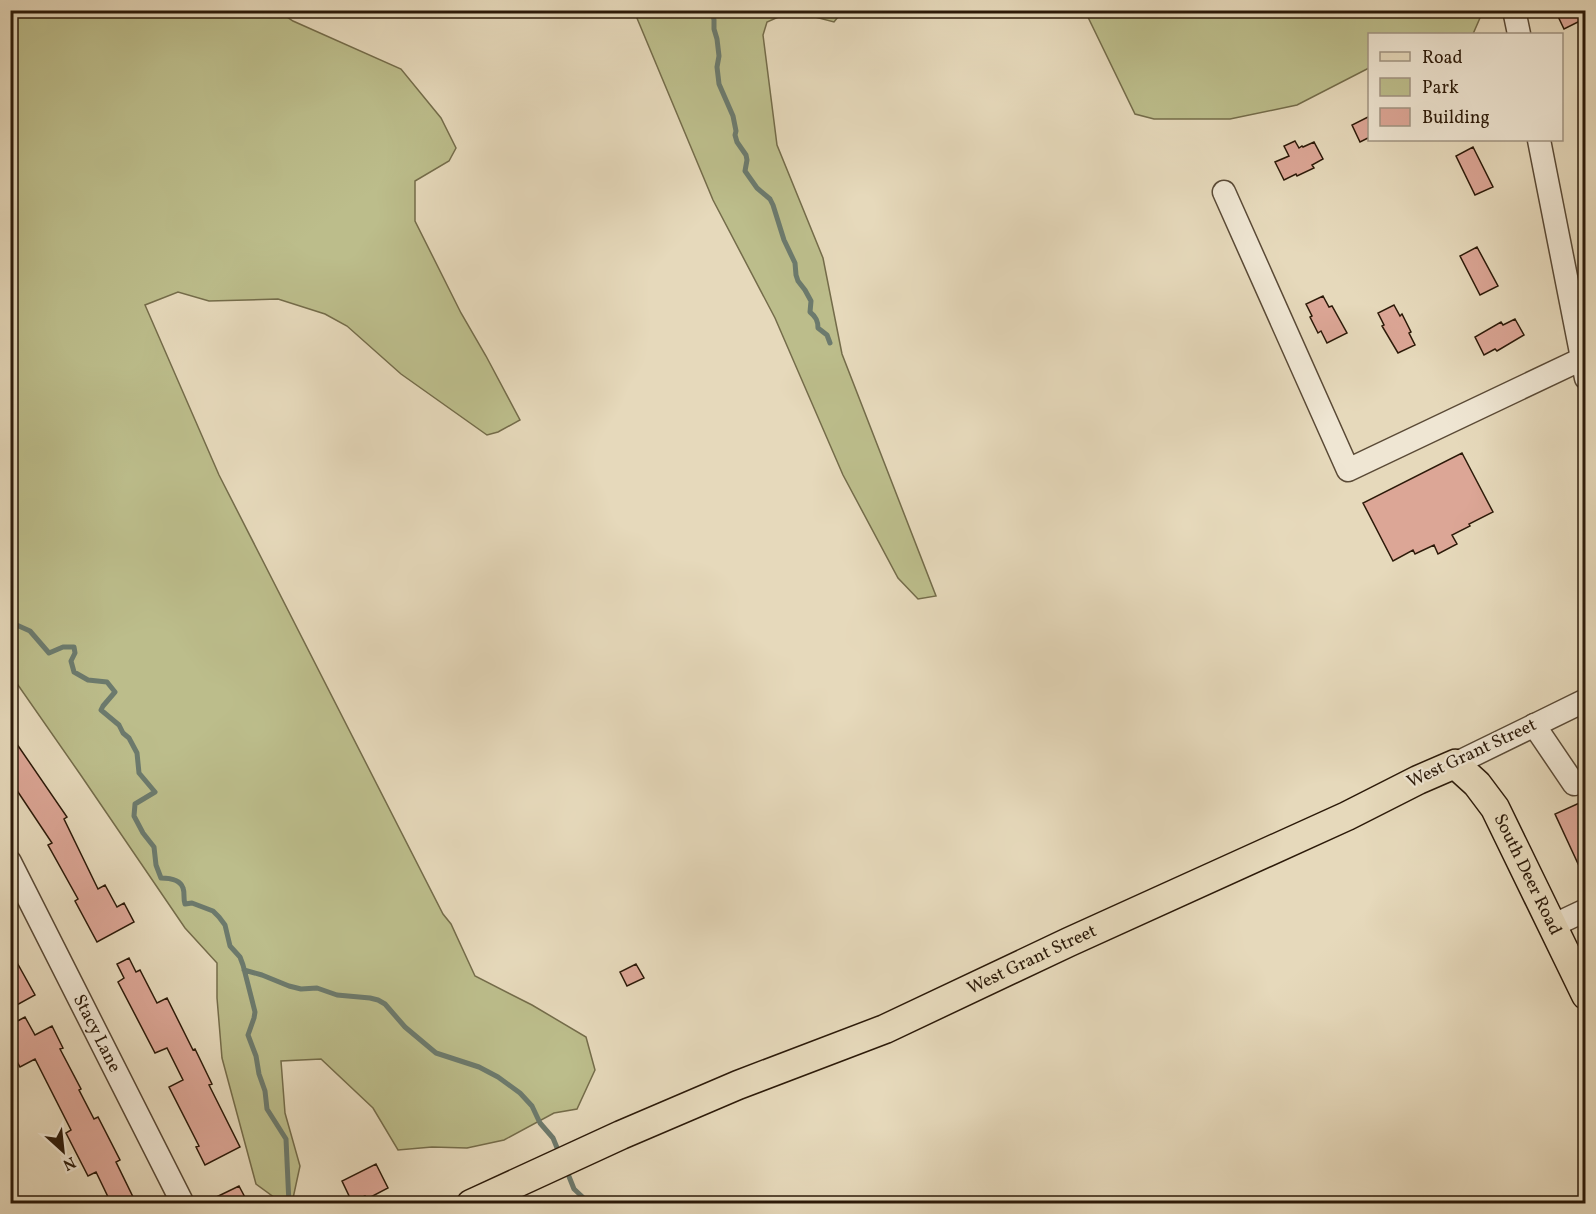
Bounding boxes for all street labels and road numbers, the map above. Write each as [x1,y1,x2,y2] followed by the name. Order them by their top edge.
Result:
[1403,713,1541,795] street label: West Grant Street
[1487,810,1568,939] street label: South Deer Road
[963,919,1101,1001] street label: West Grant Street
[66,990,127,1077] street label: Stacy Lane

